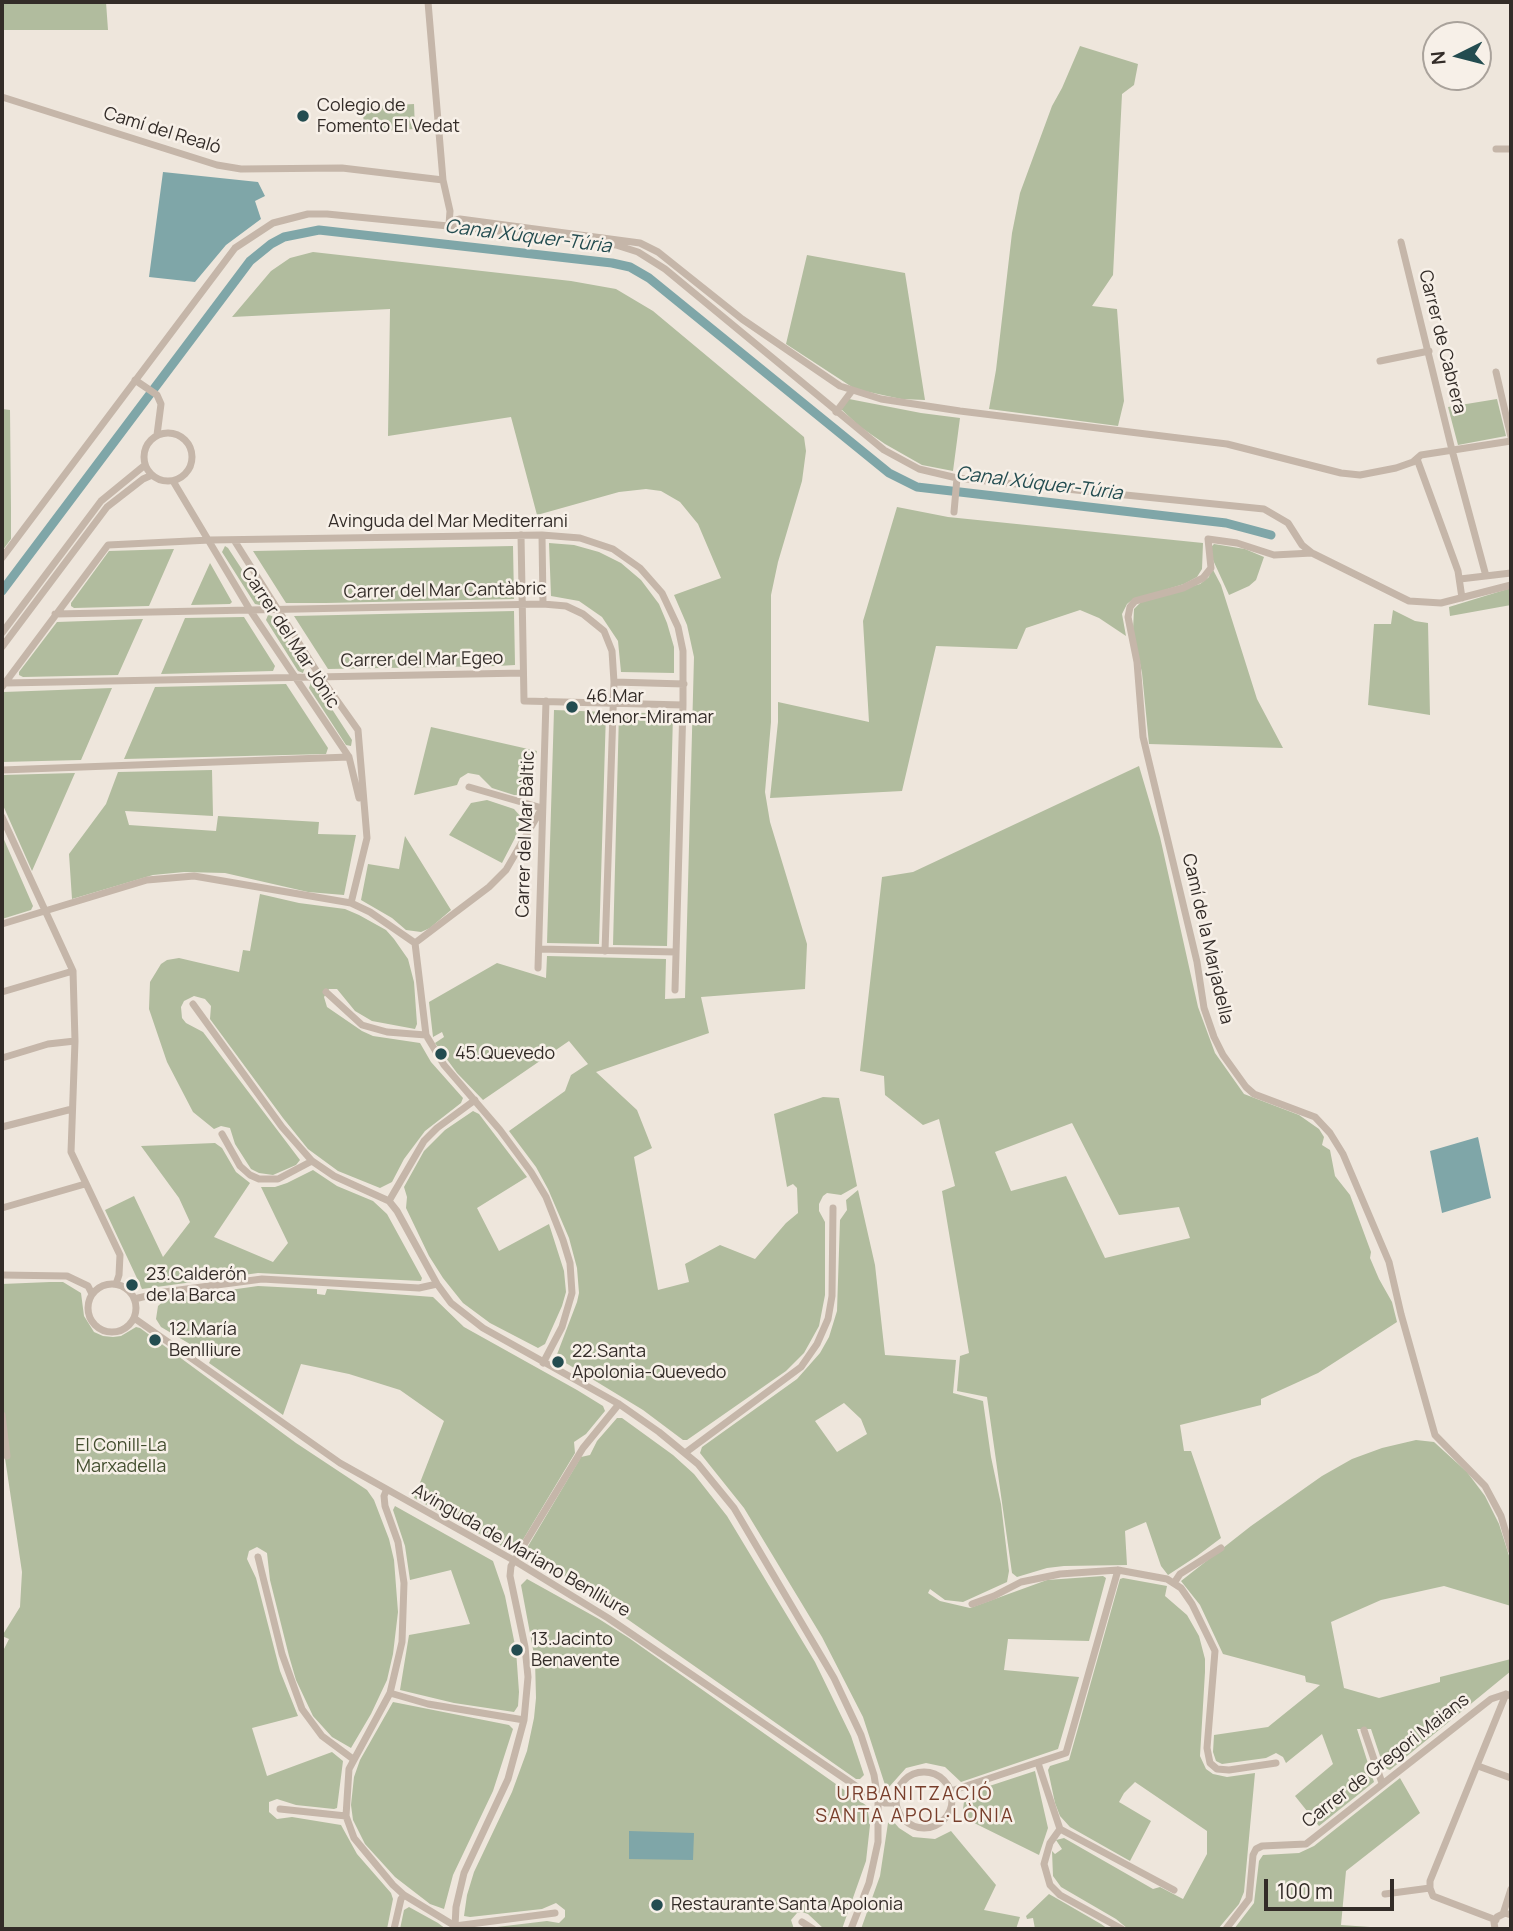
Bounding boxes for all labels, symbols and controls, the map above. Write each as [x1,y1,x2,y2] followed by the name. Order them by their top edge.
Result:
[1422,21,1492,91] north arrow
[1424,50,1452,66] text: N
[317,95,460,138] place label: Colegio de Fomento El Vedat
[101,103,223,159] street label: Camí del Realó
[295,108,311,124] marker: Colegio de Fomento El Vedat
[443,215,613,259] water label: Canal Xúquer-Túria
[1414,268,1470,416] street label: Carrer de Cabrera
[954,462,1124,506] water label: Canal Xúquer-Túria
[328,511,568,533] street label: Avinguda del Mar Mediterrani
[236,563,344,713] street label: Carrer del Mar Jònic
[344,578,546,604] street label: Carrer del Mar Cantàbric
[341,648,503,672] street label: Carrer del Mar Egeo
[586,686,714,728] place label: 46.Mar Menor-Miramar
[564,699,580,715] marker: 46.Mar Menor-Miramar
[512,750,540,918] street label: Carrer del Mar Bàltic
[1177,852,1237,1026] street label: Camí de la Marjadella
[455,1043,555,1065] place label: 45.Quevedo
[433,1046,449,1062] marker: 45.Quevedo
[146,1264,247,1306] place label: 23.Calderón de la Barca
[124,1277,140,1293] marker: 23.Calderón de la Barca
[169,1319,241,1362] place label: 12.María Benlliure
[147,1332,163,1348] marker: 12.María Benlliure
[572,1341,727,1384] place label: 22.Santa Apolonia-Quevedo
[550,1354,566,1370] marker: 22.Santa Apolonia-Quevedo
[75,1435,167,1478] park label: El Conill-La Marxadella
[408,1480,634,1622] street label: Avinguda de Mariano Benlliure
[531,1629,620,1672] place label: 13.Jacinto Benavente
[509,1642,525,1658] marker: 13.Jacinto Benavente
[1298,1689,1474,1833] street label: Carrer de Gregori Maians
[817,1784,1013,1828] district label: URBANITZACIÓ SANTA APOL·LÒNIA
[1268,1864,1398,1908] scale bar
[1277,1877,1333,1905] text: 100 m
[671,1894,903,1916] place label: Restaurante Santa Apolonia
[649,1897,665,1913] marker: Restaurante Santa Apolonia

